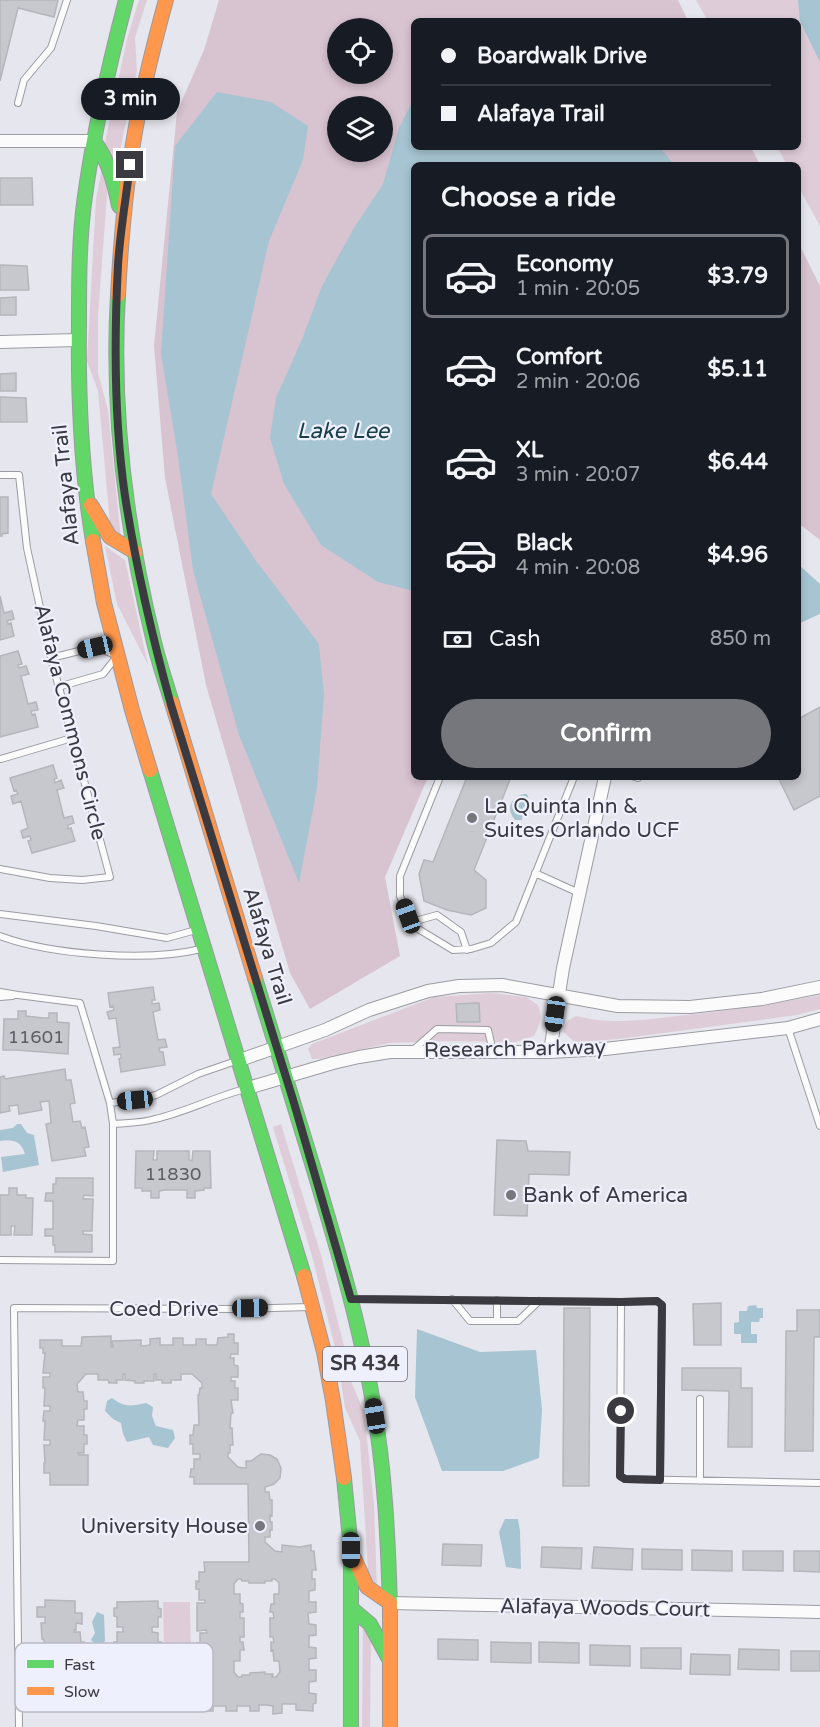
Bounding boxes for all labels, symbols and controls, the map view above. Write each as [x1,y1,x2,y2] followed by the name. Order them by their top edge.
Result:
[327,18,393,162] map controls
[327,18,393,84] button: locate
[477,43,647,69] text: Boardwalk Drive
[80,78,180,120] callout: 3 min
[104,87,157,111] text: 3 min
[327,96,393,162] button: layers
[477,101,605,127] text: Alafaya Trail
[116,151,143,178] route end
[441,181,616,214] text: Choose a ride
[444,249,498,303] icon: car
[516,251,613,277] text: Economy
[707,263,768,289] text: $3.79
[516,277,640,301] text: 1 min · 20:05
[444,342,498,396] icon: car
[516,344,602,370] text: Comfort
[707,356,768,382] text: $5.11
[516,370,640,394] text: 2 min · 20:06
[297,418,391,444] water label: Lake Lee
[47,423,85,547] street label: Alafaya Trail
[444,435,498,489] icon: car
[516,437,543,463] text: XL
[708,449,768,475] text: $6.44
[516,463,640,487] text: 3 min · 20:07
[444,528,498,582] icon: car
[516,530,573,556] text: Black
[707,542,768,568] text: $4.96
[516,556,640,580] text: 4 min · 20:08
[29,601,111,843] street label: Alafaya Commons Circle
[441,623,474,656] icon: cash
[489,626,541,652] text: Cash
[710,627,771,651] text: 850 m
[75,634,115,660] car
[441,699,771,768] button: Confirm
[484,794,680,843] place label: La Quinta Inn & Suites Orlando UCF
[465,811,479,825] marker: La Quinta Inn & Suites Orlando UCF
[237,884,297,1008] street label: Alafaya Trail
[393,896,423,936] car
[544,995,566,1033] car
[8,1026,64,1048] house number: 11601
[424,1035,606,1063] street label: Research Parkway
[116,1089,154,1111] car
[145,1163,201,1185] house number: 11830
[523,1183,688,1208] place label: Bank of America
[504,1188,518,1202] marker: Bank of America
[109,1297,219,1322] street label: Coed Drive
[232,1299,268,1317] car
[323,1347,407,1381] road number: SR 434
[363,1397,387,1435] car
[607,1397,634,1424] route start
[80,1514,248,1539] place label: University House
[253,1519,267,1533] marker: University House
[342,1532,360,1568] car
[500,1594,710,1622] street label: Alafaya Woods Court
[15,1643,213,1712] legend
[64,1655,95,1675] text: Fast
[64,1682,100,1702] text: Slow

